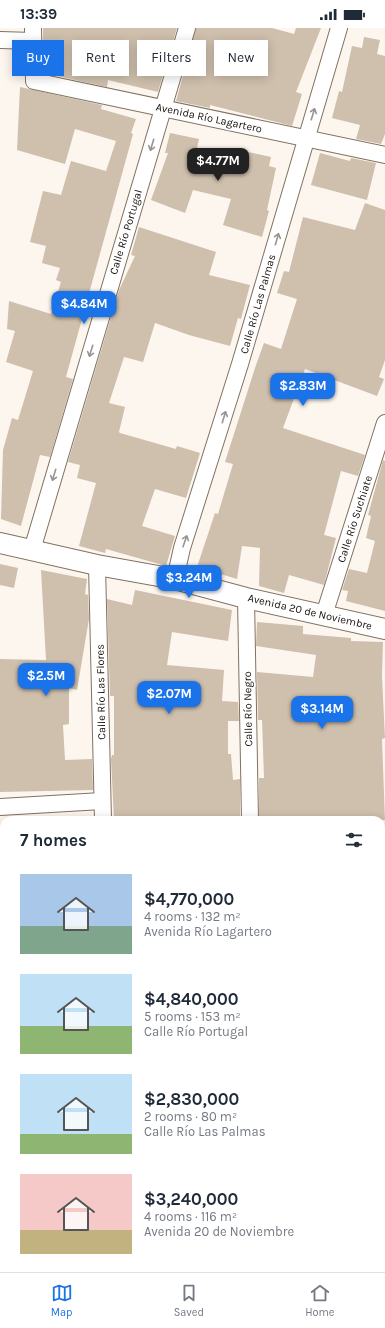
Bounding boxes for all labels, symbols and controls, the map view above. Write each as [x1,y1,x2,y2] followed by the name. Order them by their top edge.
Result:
[20,5,57,23] text: 13:39
[12,40,64,76] chip: Buy
[72,40,129,76] chip: Rent
[137,40,206,76] chip: Filters
[214,40,268,76] chip: New
[155,100,263,136] street label: Avenida Río Lagartero
[310,108,317,121] one-way arrow
[148,139,155,152] one-way arrow
[185,148,251,182] pin: $4.77M
[196,153,240,168] text: $4.77M
[107,188,145,276] street label: Calle Río Portugal
[274,232,281,245] one-way arrow
[238,253,278,355] street label: Calle Río Las Palmas
[51,291,117,325] pin: $4.84M
[61,296,108,311] text: $4.84M
[87,344,94,357] one-way arrow
[270,373,336,407] pin: $2.83M
[279,378,327,393] text: $2.83M
[221,411,228,424] one-way arrow
[50,468,57,481] one-way arrow
[335,474,375,564] street label: Calle Río Suchiate
[181,535,189,547] one-way arrow
[156,565,222,599] pin: $3.24M
[166,570,212,585] text: $3.24M
[247,591,374,633] street label: Avenida 20 de Noviembre
[94,644,108,740] street label: Calle Río Las Flores
[18,663,74,697] pin: $2.5M
[27,668,65,683] text: $2.5M
[241,671,255,747] street label: Calle Río Negro
[136,681,202,715] pin: $2.07M
[146,686,192,701] text: $2.07M
[289,696,355,730] pin: $3.14M
[300,701,344,716] text: $3.14M
[343,829,365,851] icon: filters
[20,830,87,850] text: 7 homes
[144,889,234,909] text: $4,770,000
[52,890,100,938] icon: home
[144,909,241,924] text: 4 rooms · 132 m²
[144,924,272,939] text: Avenida Río Lagartero
[144,989,239,1009] text: $4,840,000
[52,990,100,1038] icon: home
[144,1009,241,1024] text: 5 rooms · 153 m²
[144,1024,248,1039] text: Calle Río Portugal
[144,1089,239,1109] text: $2,830,000
[52,1090,100,1138] icon: home
[144,1109,237,1124] text: 2 rooms · 80 m²
[144,1124,266,1139] text: Calle Río Las Palmas
[144,1189,238,1209] text: $3,240,000
[52,1190,100,1238] icon: home
[144,1209,237,1224] text: 4 rooms · 116 m²
[144,1224,294,1239] text: Avenida 20 de Noviembre
[51,1282,73,1319] tab: Map
[174,1282,204,1319] tab: Saved
[305,1282,334,1319] tab: Home

